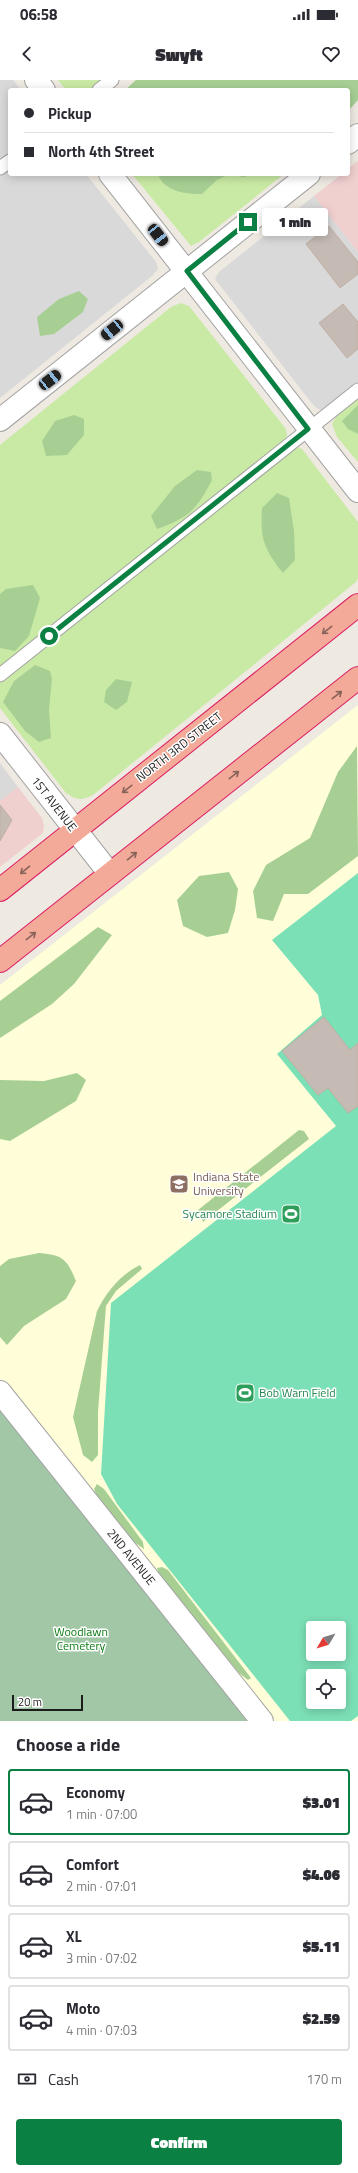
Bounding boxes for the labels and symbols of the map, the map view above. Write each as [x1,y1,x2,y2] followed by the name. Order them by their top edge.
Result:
[262,208,328,236] callout: 1 min
[239,213,257,231] route end
[146,222,170,248] car
[99,318,125,342] car
[37,368,63,392] car
[322,625,333,634] one-way arrow
[40,627,58,645] route start
[331,690,342,699] one-way arrow
[132,706,226,786] street label: NORTH 3RD STREET
[229,770,240,779] one-way arrow
[27,772,82,835] street label: 1ST AVENUE
[121,784,132,793] one-way arrow
[127,851,138,860] one-way arrow
[20,865,31,874] one-way arrow
[25,932,36,941] one-way arrow
[193,1167,259,1200] place label: Indiana State University
[168,1173,190,1195] school or university icon: Indiana State University
[280,1203,302,1225] sports icon: Sycamore Stadium
[183,1204,277,1223] place label: Sycamore Stadium
[234,1382,256,1404] sports icon: Bob Warn Field
[259,1383,336,1402] place label: Bob Warn Field
[103,1524,160,1589] street label: 2ND AVENUE
[306,1621,346,1661] north arrow
[54,1622,108,1655] park label: Woodlawn Cemetery
[12,1693,83,1712] scale bar

